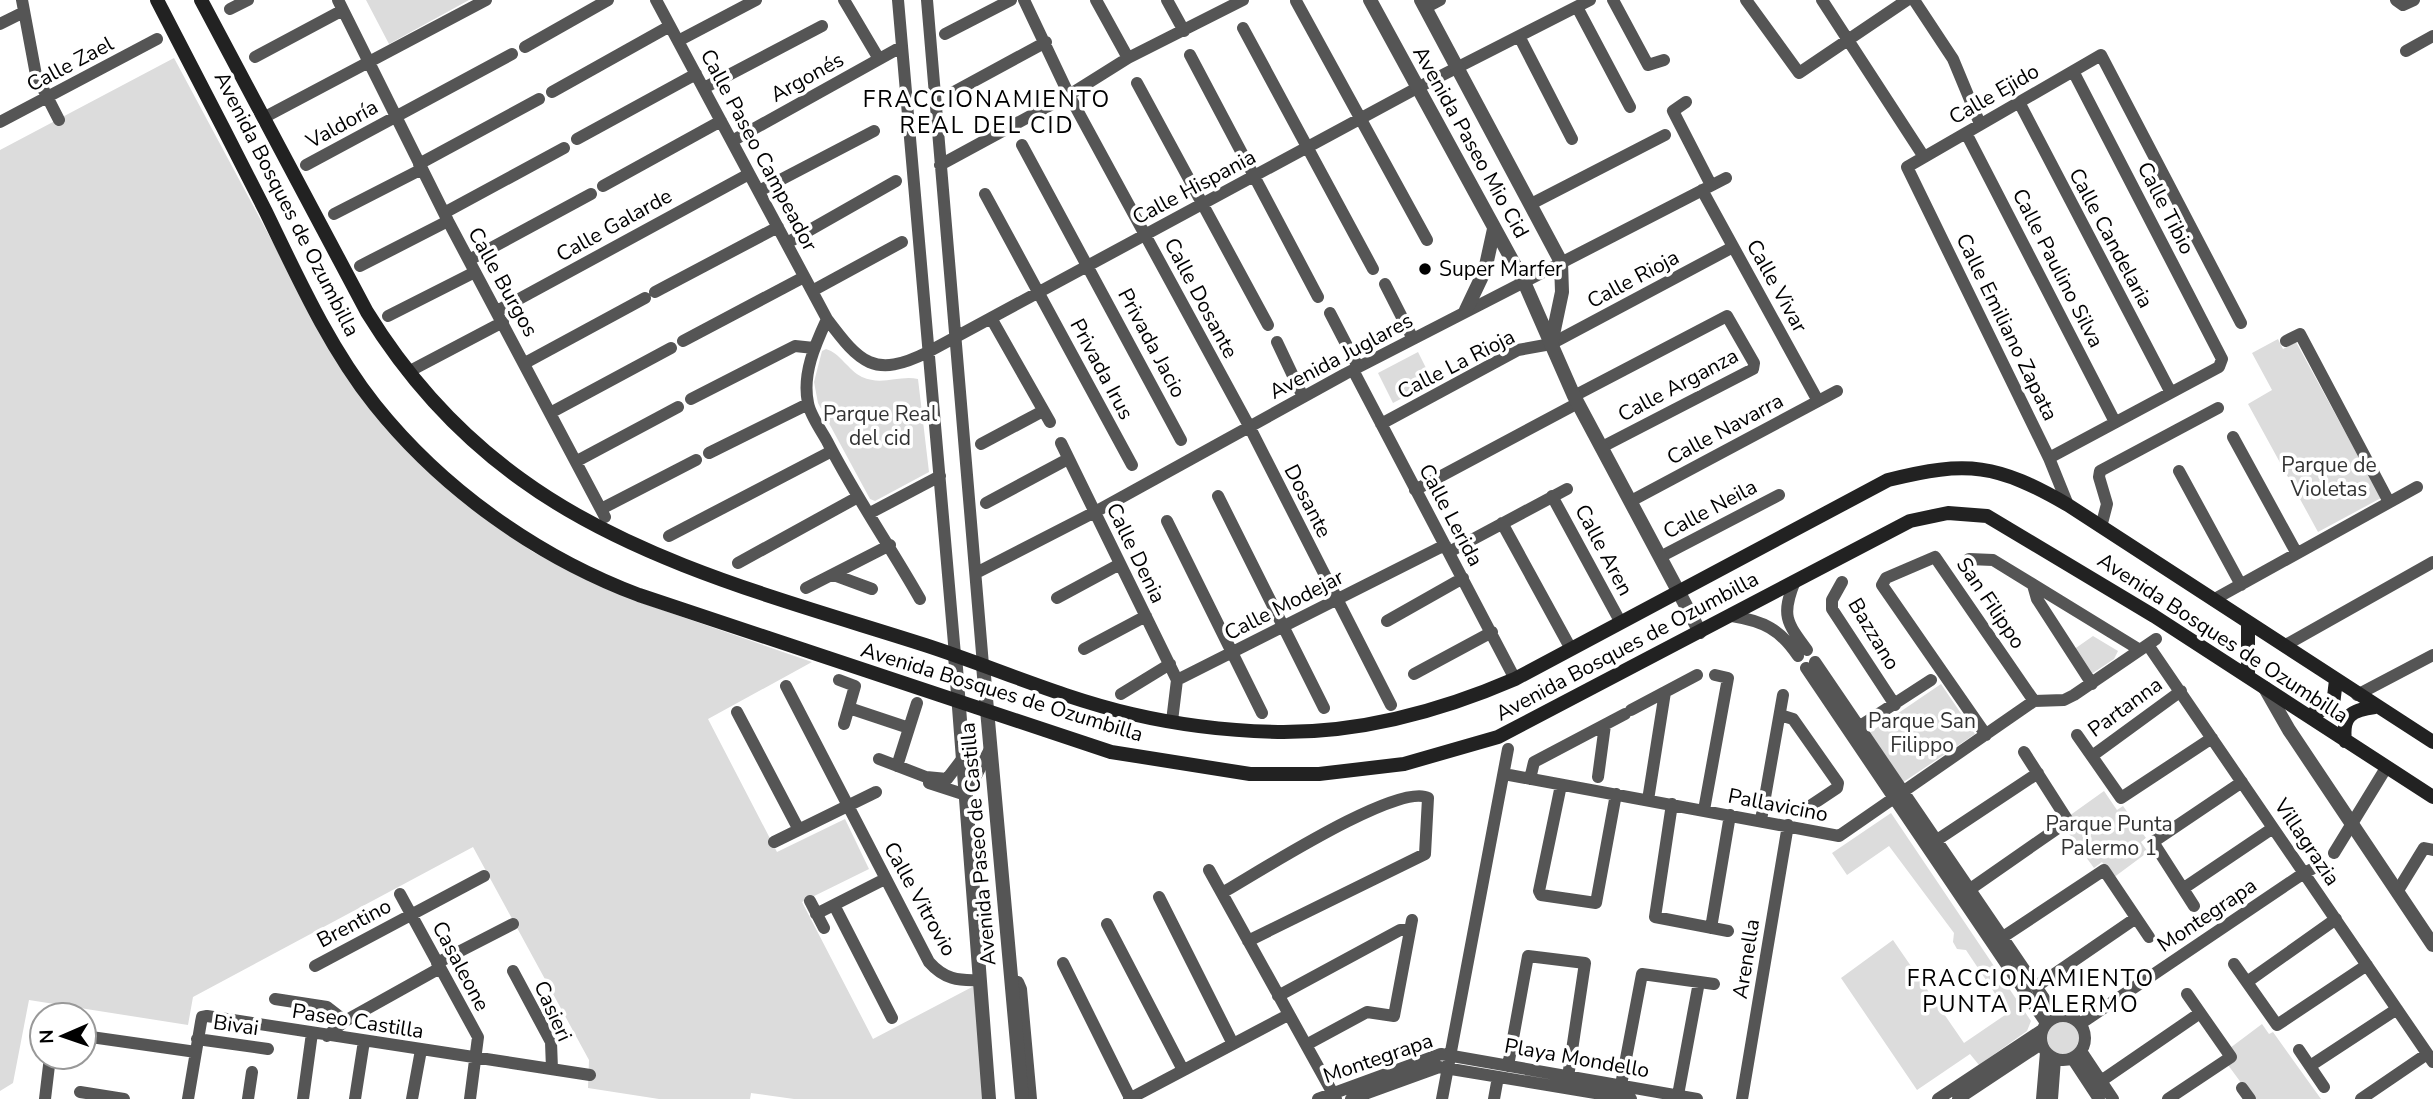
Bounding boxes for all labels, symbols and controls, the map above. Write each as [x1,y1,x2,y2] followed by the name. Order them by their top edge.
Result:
[22,29,119,99] street label: Calle Zael
[1406,41,1536,243] street label: Avenida Paseo Mio Cid
[694,44,824,256] street label: Calle Paseo Campeador
[765,45,849,109] street label: Argonés
[1944,57,2044,131] street label: Calle Ejido
[208,67,366,341] street label: Avenida Bosques de Ozumbilla
[863,84,1111,141] district label: FRACCIONAMIENTO REAL DEL CID
[300,93,383,156] street label: Valdoría
[1127,143,1261,231] street label: Calle Hispania
[2131,157,2201,259] street label: Calle Tibio
[2062,163,2160,313] street label: Calle Candelaria
[551,182,677,268] street label: Calle Galarde
[2006,184,2110,352] street label: Calle Paulino Silva
[461,222,545,342] street label: Calle Burgos
[1949,229,2065,425] street label: Calle Emiliano Zapata
[1157,233,1245,363] street label: Calle Dosante
[1740,234,1814,338] street label: Calle Vivar
[1582,243,1684,315] street label: Calle Rioja
[1439,255,1563,283] place label: Super Marfer
[1417,261,1433,277] marker: Super Marfer
[1111,283,1193,403] street label: Privada Jacio
[1264,306,1418,406] street label: Avenida Juglares
[1064,314,1140,424] street label: Privada Irus
[1392,322,1520,406] street label: Calle La Rioja
[1613,342,1743,428] street label: Calle Arganza
[1662,387,1788,471] street label: Calle Navarra
[823,400,938,452] park label: Parque Real del cid
[2281,451,2377,503] park label: Parque de Violetas
[1412,459,1490,571] street label: Calle Lerida
[1278,460,1338,542] street label: Dosante
[1658,473,1762,545] street label: Calle Neila
[1100,498,1172,608] street label: Calle Denia
[1568,499,1640,601] street label: Calle Aren
[2092,546,2354,730] street label: Avenida Bosques de Ozumbilla
[1950,552,2032,654] street label: San Filippo
[1220,563,1349,647] street label: Calle Modejar
[1491,565,1763,727] street label: Avenida Bosques de Ozumbilla
[1842,593,1906,675] street label: Bazzano
[857,636,1147,748] street label: Avenida Bosques de Ozumbilla
[2082,671,2168,743] street label: Partanna
[1868,707,1976,759] park label: Parque San Filippo
[953,721,1003,967] street label: Avenida Paseo de Castilla
[1726,782,1830,828] street label: Pallavicino
[2267,792,2346,891] street label: Villagrazia
[2045,810,2173,862] park label: Parque Punta Palermo 1
[877,837,963,961] street label: Calle Vitrovio
[2152,871,2262,959] street label: Montegrapa
[312,892,396,954] street label: Brentino
[426,916,496,1016] street label: Casaleone
[1726,917,1766,1001] street label: Arenella
[1907,963,2155,1020] district label: FRACCIONAMIENTO PUNTA PALERMO
[527,976,579,1046] street label: Casieri
[290,997,426,1045] street label: Paseo Castilla
[28,1001,98,1071] north arrow
[211,1008,261,1042] street label: Bivai
[1319,1026,1437,1090] street label: Montegrapa
[34,1029,60,1044] text: N
[1502,1031,1652,1085] street label: Playa Mondello

